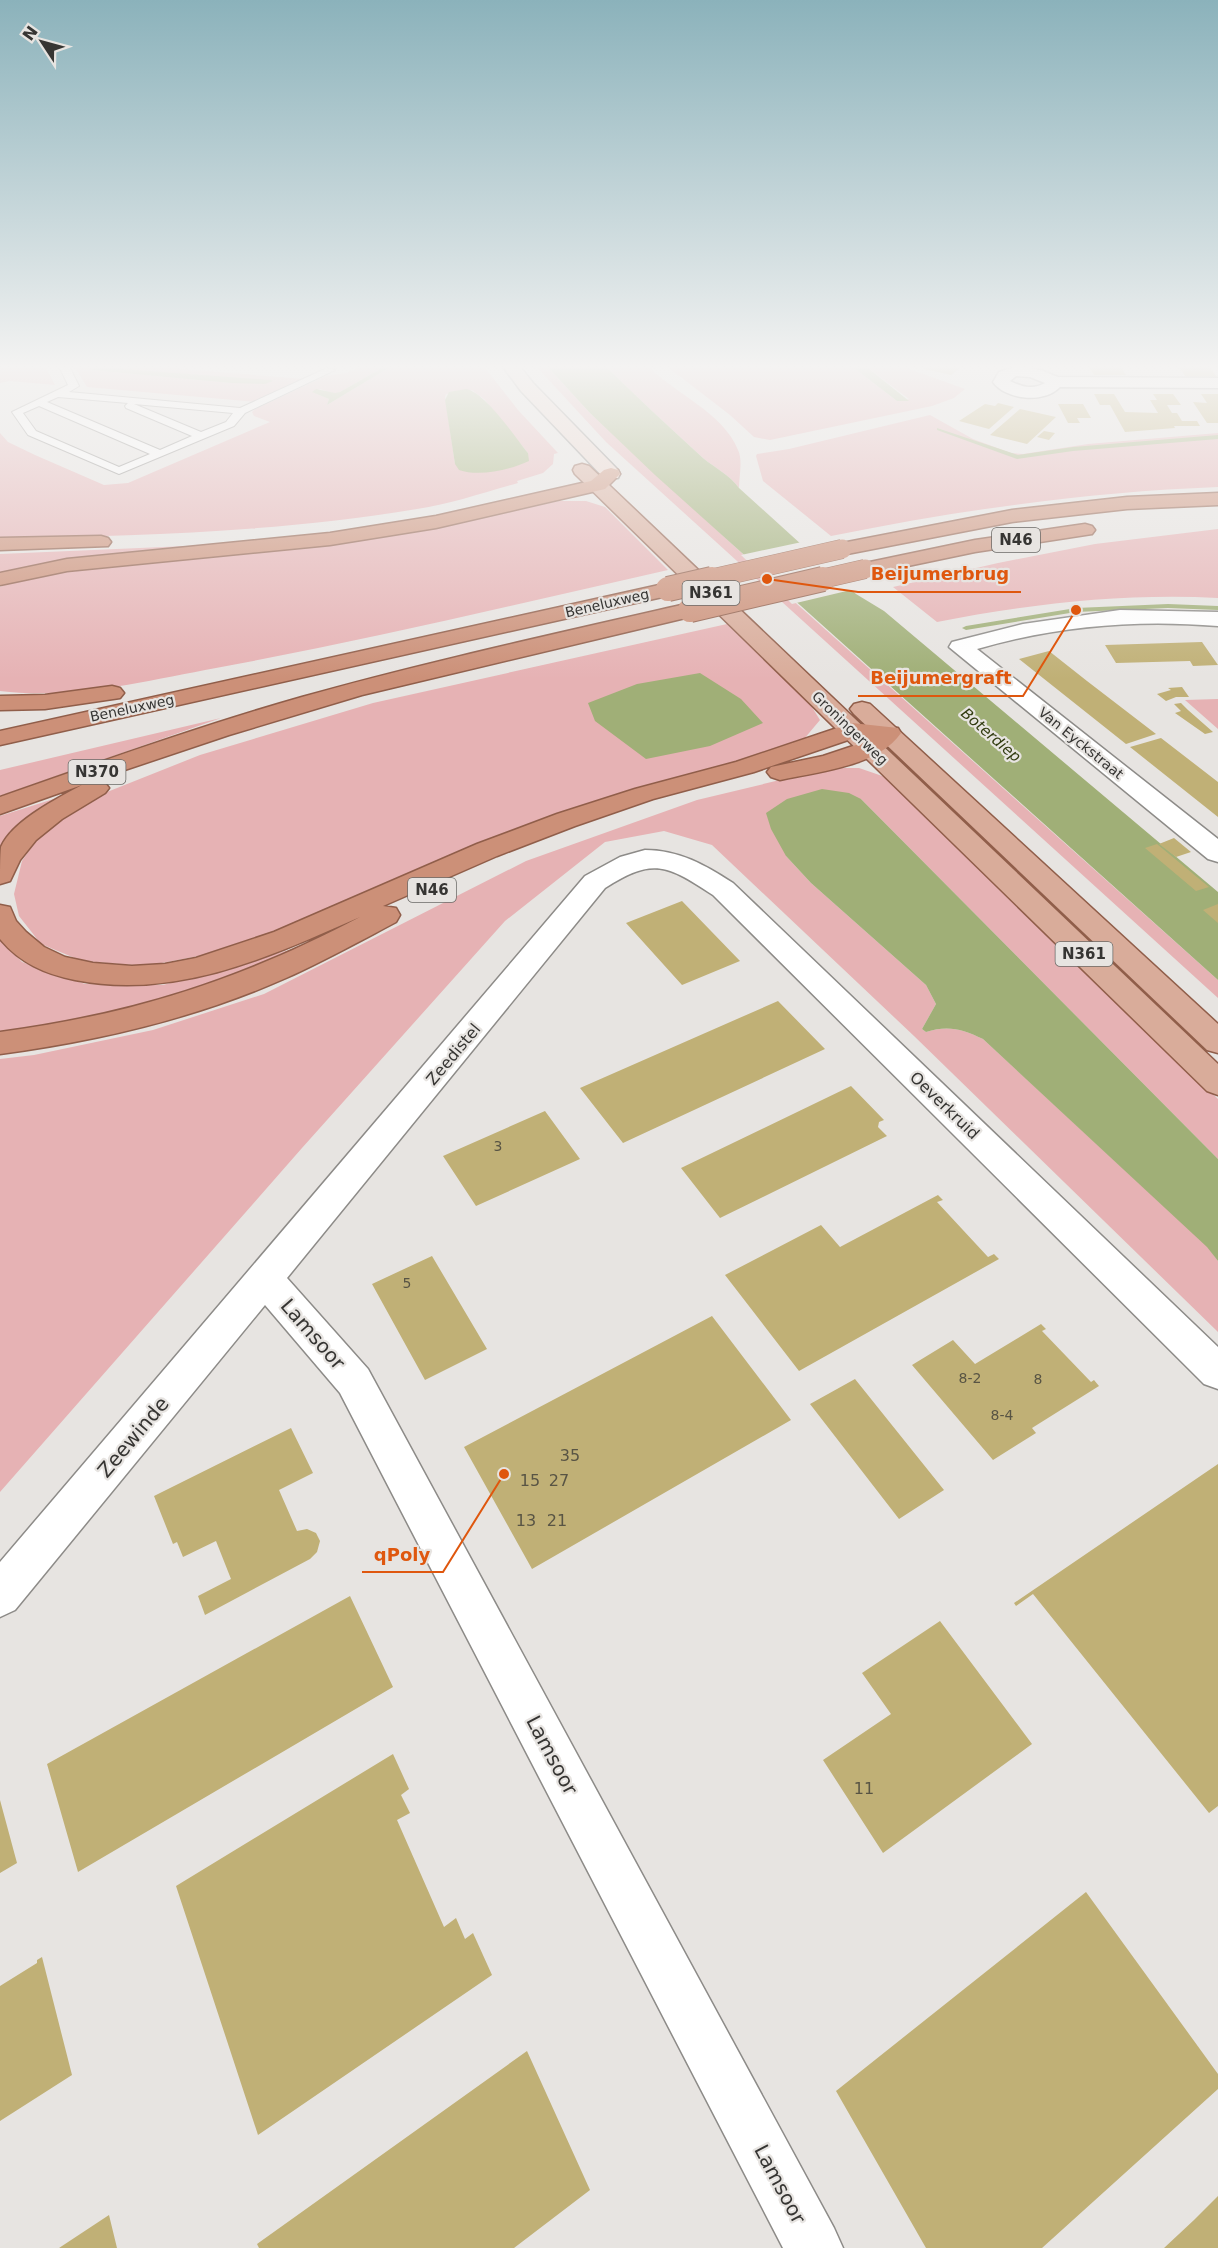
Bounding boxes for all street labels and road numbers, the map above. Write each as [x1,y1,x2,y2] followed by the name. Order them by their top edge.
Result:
[992,528,1040,552] road number: N46
[682,581,740,605] road number: N361
[563,586,651,620] street label: Beneluxweg
[809,688,891,768] street label: Groningerweg
[88,691,176,725] street label: Beneluxweg
[1035,704,1127,782] street label: Van Eyckstraat
[68,760,126,784] road number: N370
[408,878,456,902] road number: N46
[1056,942,1112,966] road number: N361
[422,1020,484,1089] street label: Zeedistel
[906,1068,983,1143] street label: Oeverkruid
[276,1294,351,1375] street label: Lamsoor
[92,1392,174,1482] street label: Zeewinde
[521,1711,583,1799] street label: Lamsoor
[749,2140,811,2228] street label: Lamsoor

